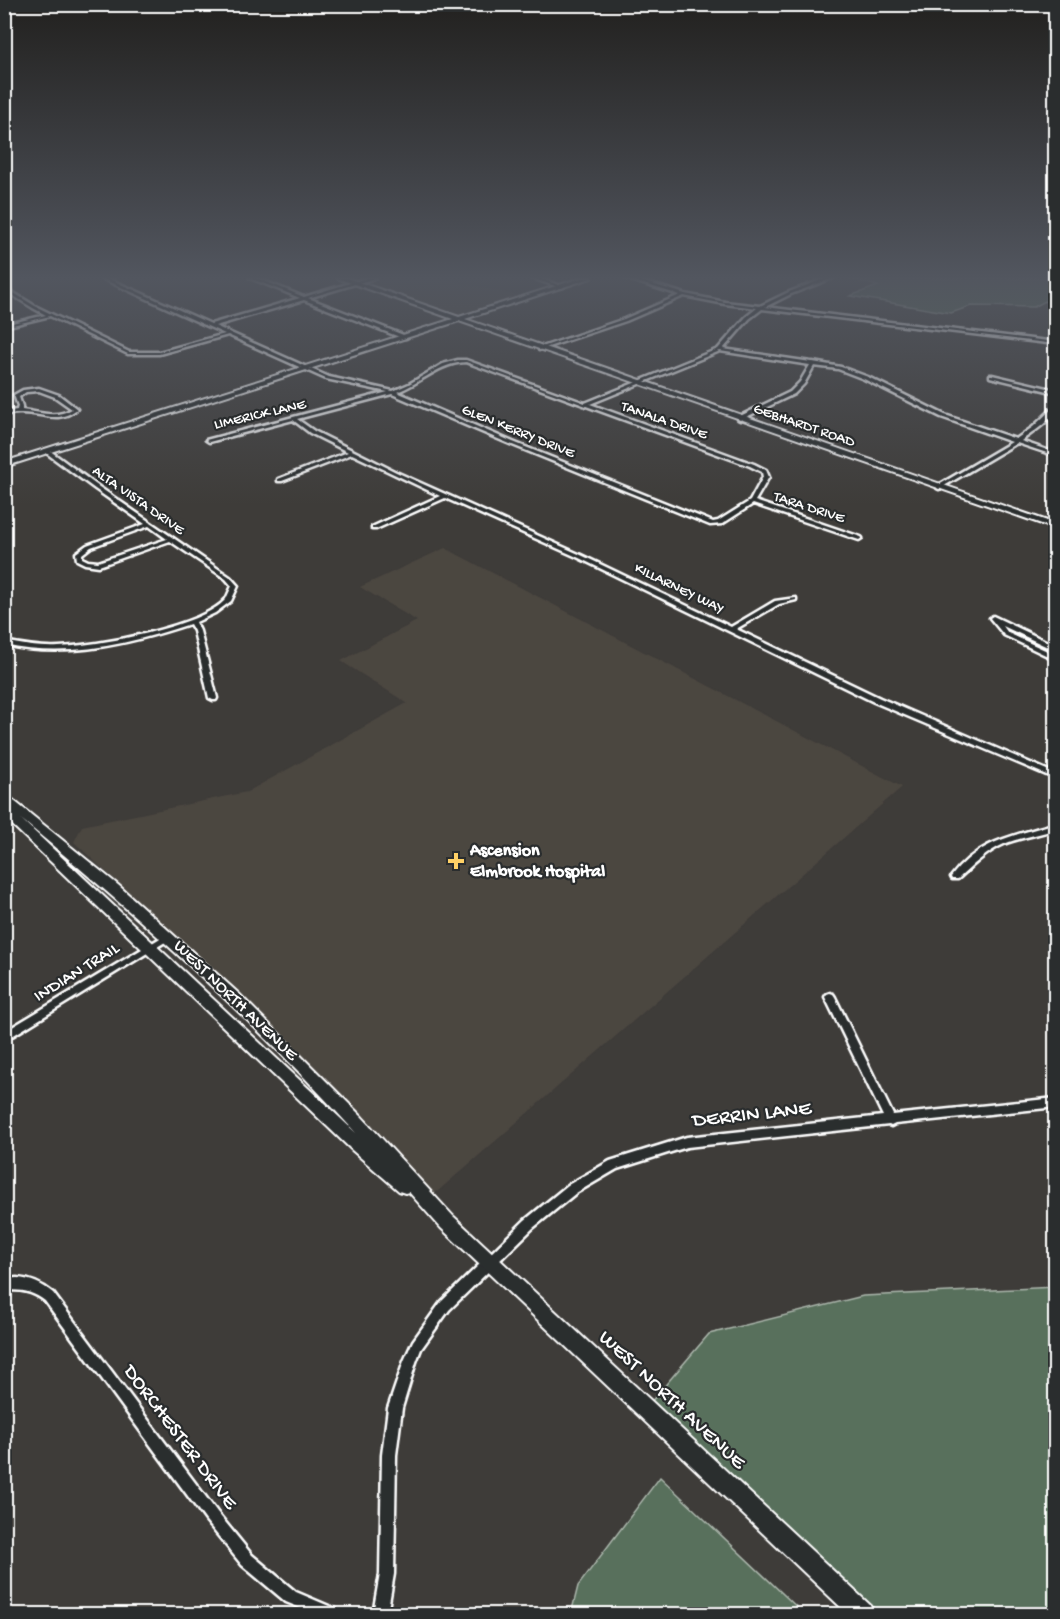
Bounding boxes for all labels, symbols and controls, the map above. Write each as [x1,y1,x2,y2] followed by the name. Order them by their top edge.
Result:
[212,396,308,434] street label: LIMERICK LANE
[618,397,710,444] street label: TANALA DRIVE
[751,400,857,452] street label: GEBHARDT ROAD
[459,401,578,463] street label: GLEN KERRY DRIVE
[88,463,188,540] street label: ALTA VISTA DRIVE
[770,488,847,528] street label: TARA DRIVE
[631,559,727,619] street label: KILLARNEY WAY
[469,841,605,883] place label: Ascension Elmbrook Hospital
[447,852,465,870] marker: Ascension Elmbrook Hospital
[168,936,302,1066] street label: WEST NORTH AVENUE
[30,938,125,1008] street label: INDIAN TRAIL
[689,1097,814,1135] street label: DERRIN LANE
[592,1326,750,1476] street label: WEST NORTH AVENUE
[115,1359,242,1516] street label: DORCHESTER DRIVE

